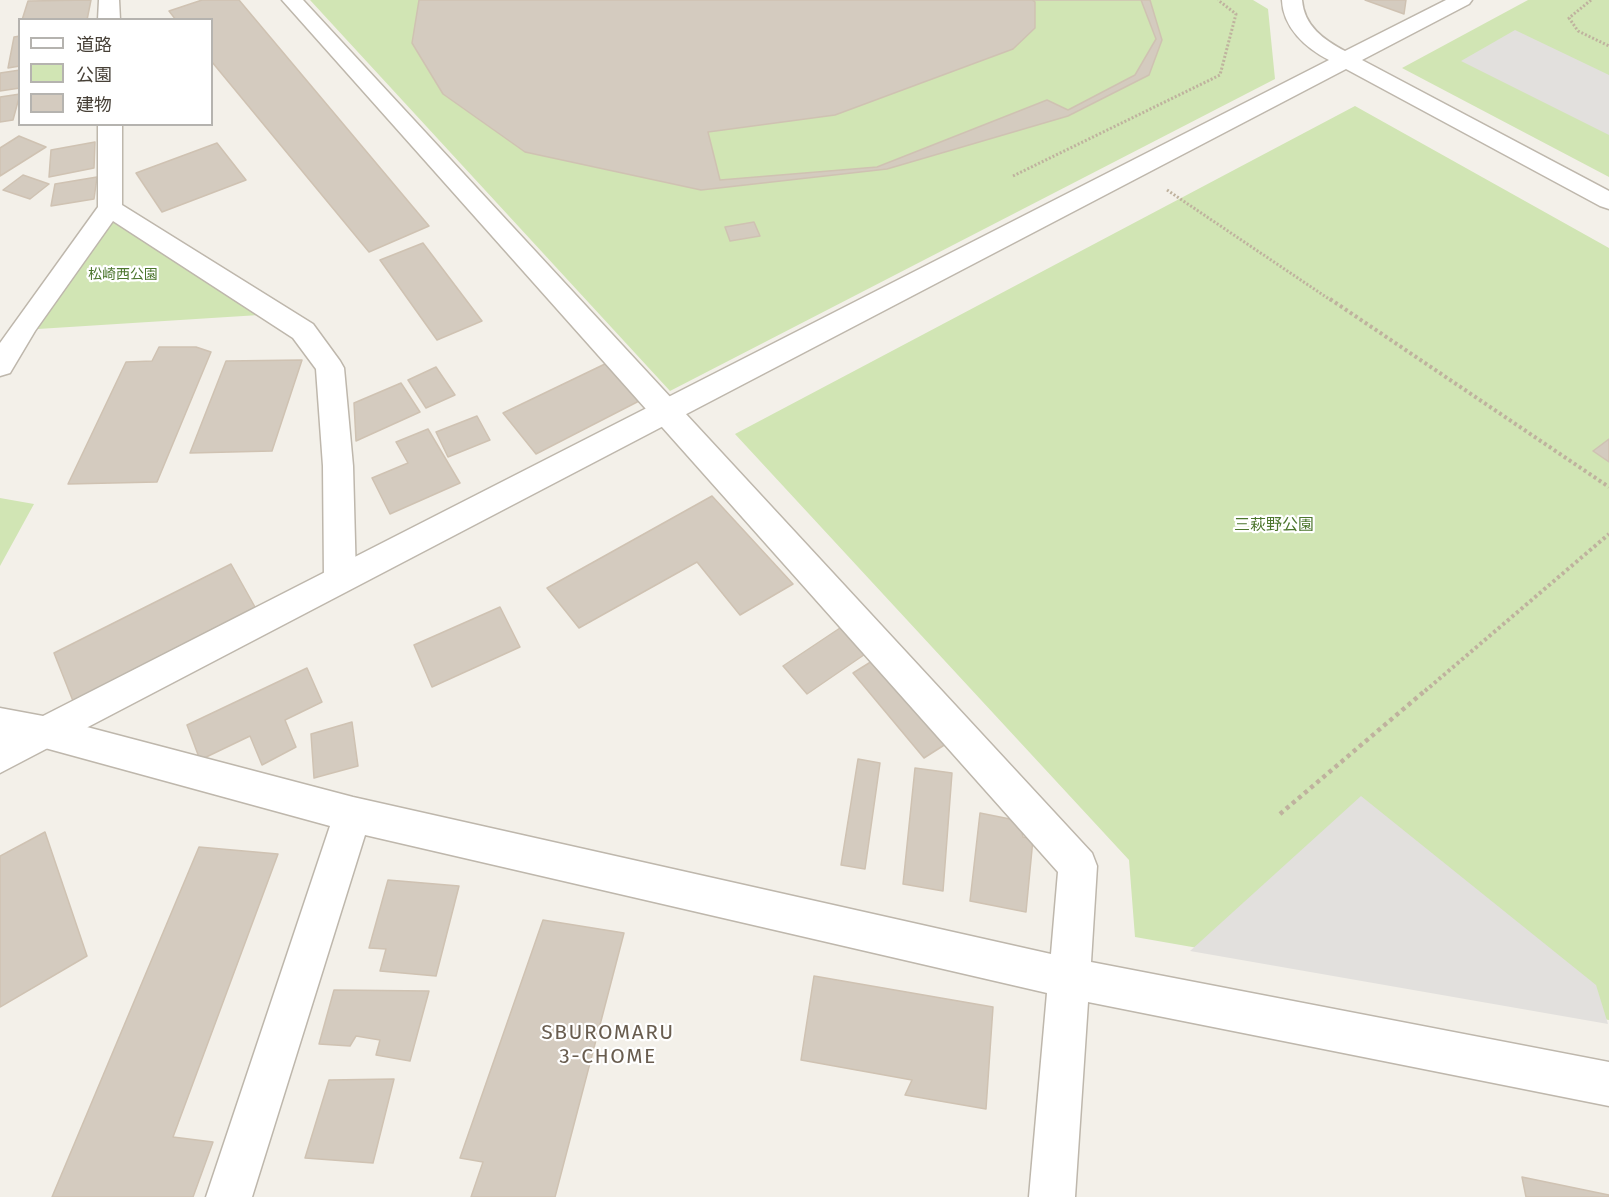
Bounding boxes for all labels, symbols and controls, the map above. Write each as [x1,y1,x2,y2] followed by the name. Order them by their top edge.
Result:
[18,18,213,126] legend
[76,34,112,56] text: 道路
[76,64,112,86] text: 公園
[76,94,112,116] text: 建物
[88,267,158,283] park label: 松崎西公園
[1234,516,1314,536] park label: 三萩野公園
[541,1020,675,1070] district label: SBUROMARU 3-CHOME

